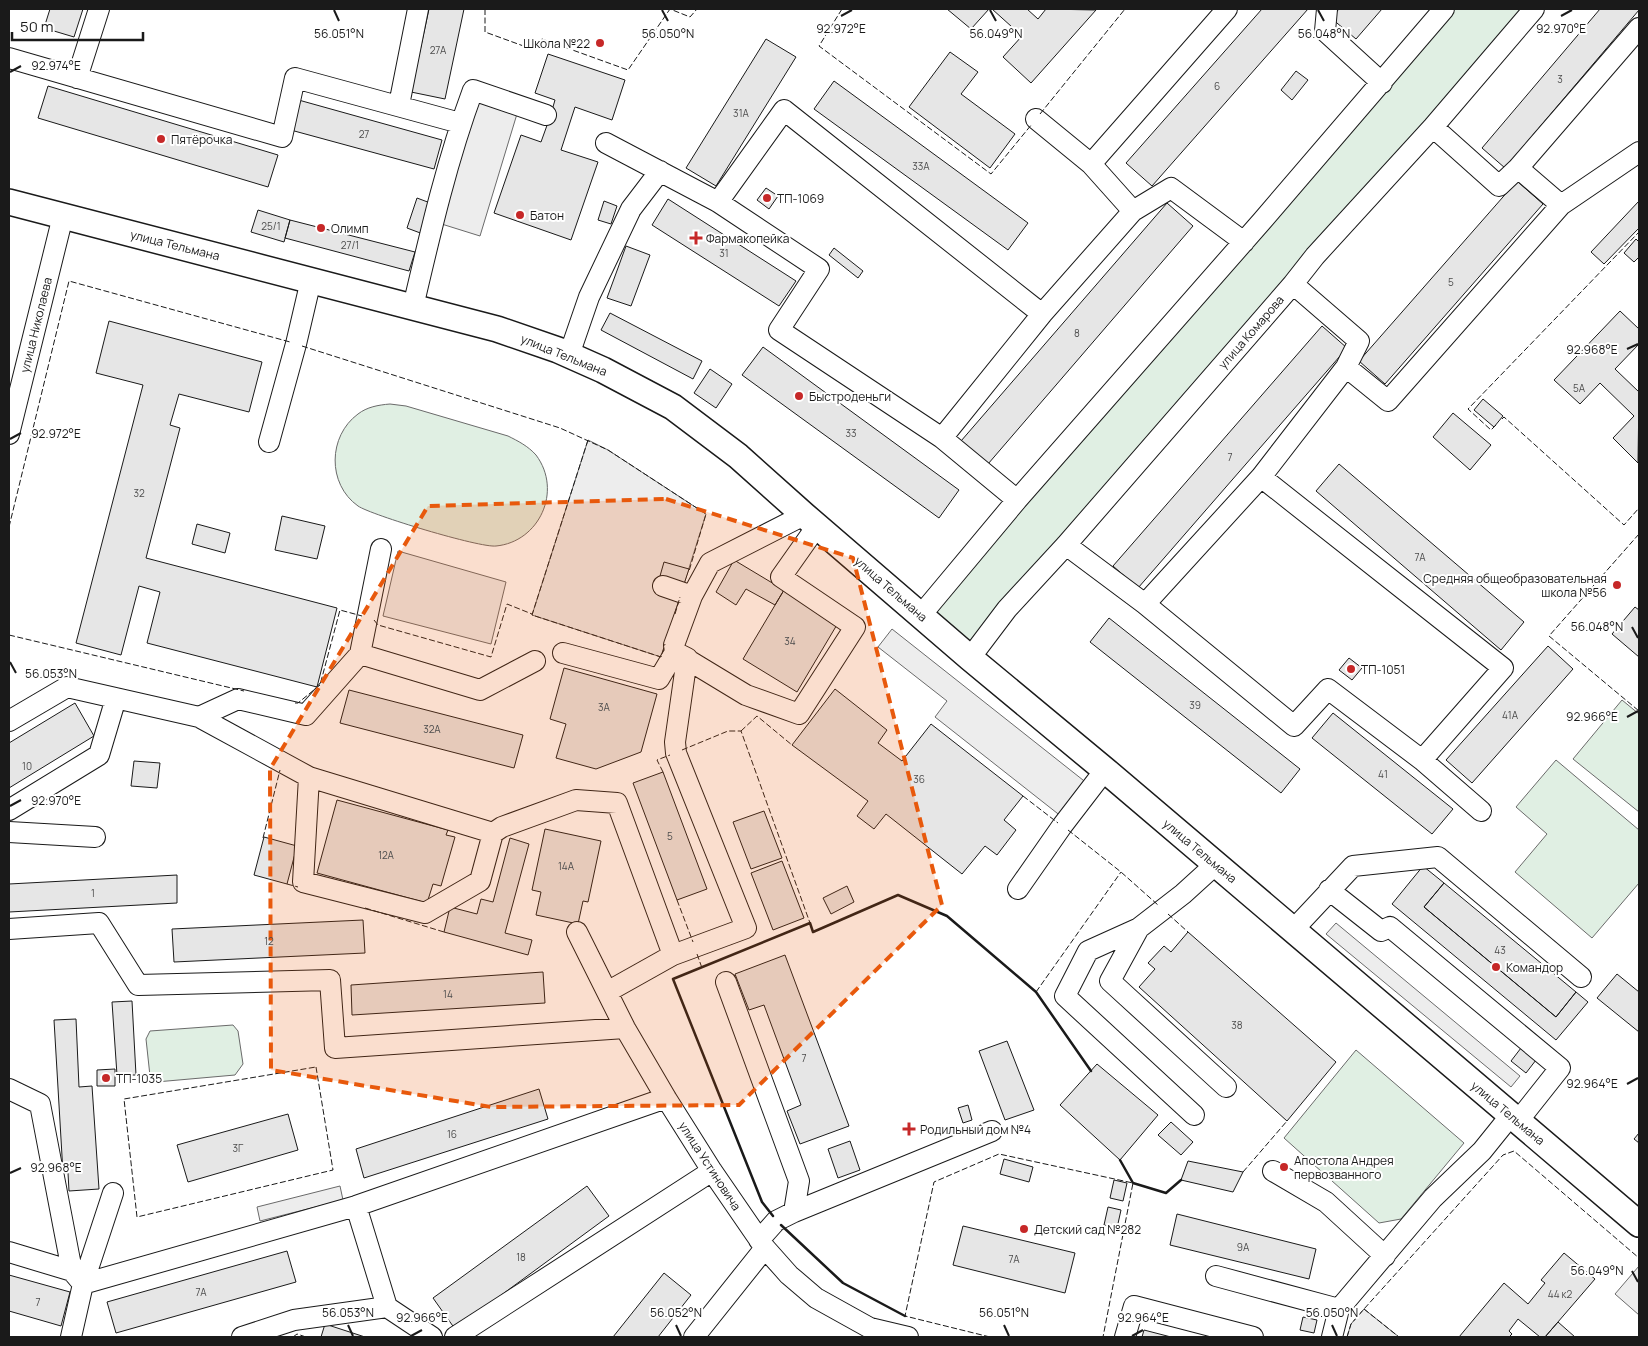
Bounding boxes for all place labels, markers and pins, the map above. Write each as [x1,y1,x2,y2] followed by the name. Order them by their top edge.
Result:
[523,35,590,52] place label: Школа №22
[594,37,606,49] marker: Школа №22
[171,131,232,148] place label: Пятёрочка
[155,133,167,145] marker: Пятёрочка
[777,190,824,207] place label: ТП-1069
[761,192,773,204] marker: ТП-1069
[530,207,564,224] place label: Батон
[514,209,526,221] marker: Батон
[331,220,369,237] place label: Олимп
[315,222,327,234] marker: Олимп
[706,230,789,247] place label: Фармакопейка
[690,232,702,244] marker: Фармакопейка
[809,388,891,405] place label: Быстроденьги
[793,390,805,402] marker: Быстроденьги
[1423,570,1607,601] place label: Средняя общеобразовательная школа №56
[1611,579,1623,591] marker: Средняя общеобразовательная школа №56
[1361,661,1405,678] place label: ТП-1051
[1345,663,1357,675] marker: ТП-1051
[1506,959,1563,976] place label: Командор
[1490,961,1502,973] marker: Командор
[116,1070,162,1087] place label: ТП-1035
[100,1072,112,1084] marker: ТП-1035
[920,1121,1031,1138] place label: Родильный дом №4
[902,1122,916,1136] marker: Родильный дом №4
[1294,1152,1394,1183] place label: Апостола Андрея первозванного
[1278,1161,1290,1173] marker: Апостола Андрея первозванного
[1034,1221,1141,1238] place label: Детский сад №282
[1018,1223,1030,1235] marker: Детский сад №282

